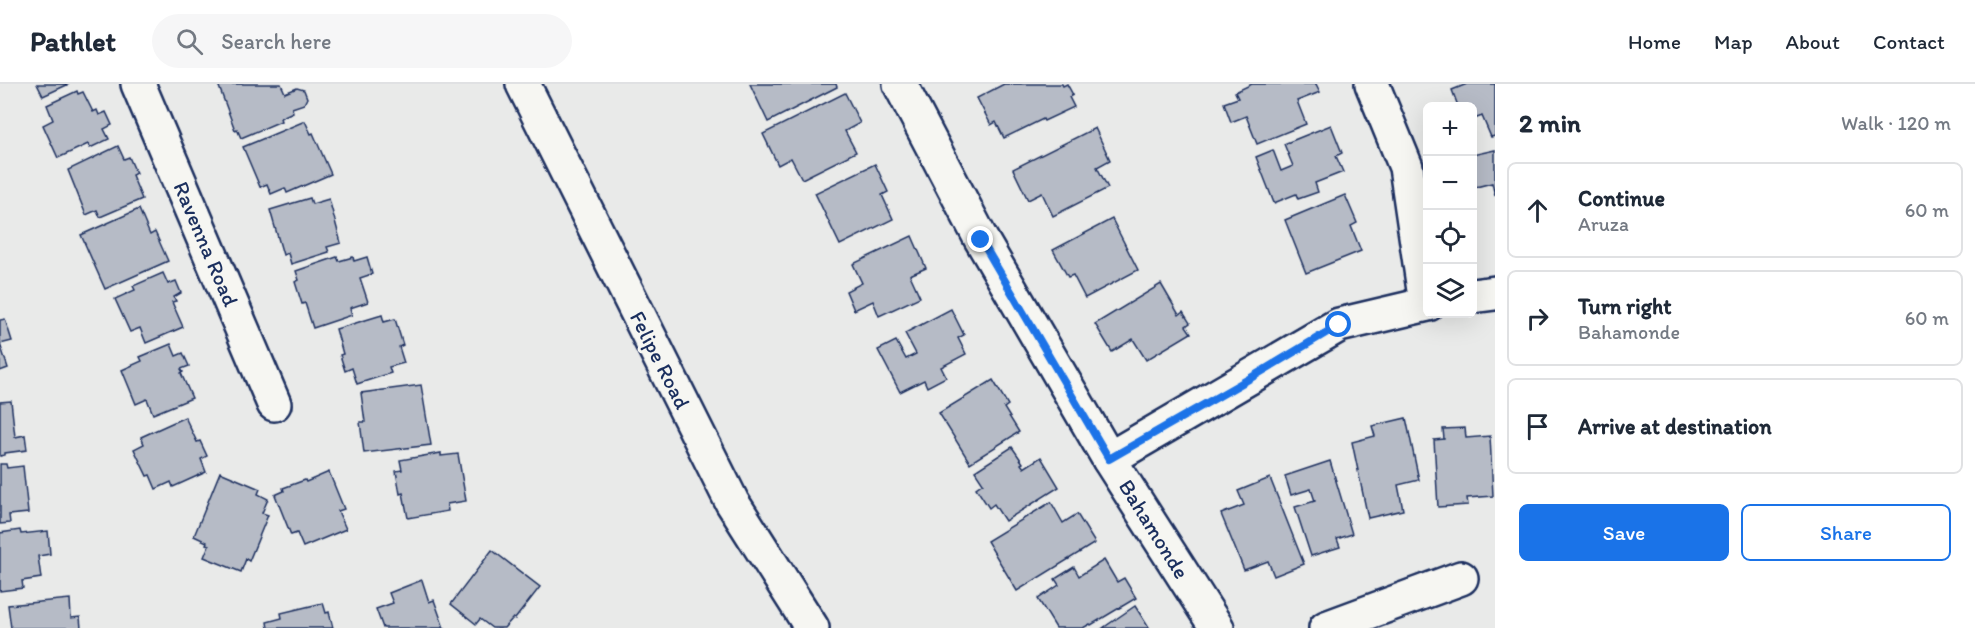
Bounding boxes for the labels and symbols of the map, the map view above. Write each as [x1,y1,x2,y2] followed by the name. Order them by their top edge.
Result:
[168,177,244,311] street label: Ravenna Road
[967,226,993,252] route end
[624,306,696,414] street label: Felipe Road
[1325,311,1351,337] route start
[1113,474,1195,584] street label: Bahamonde

